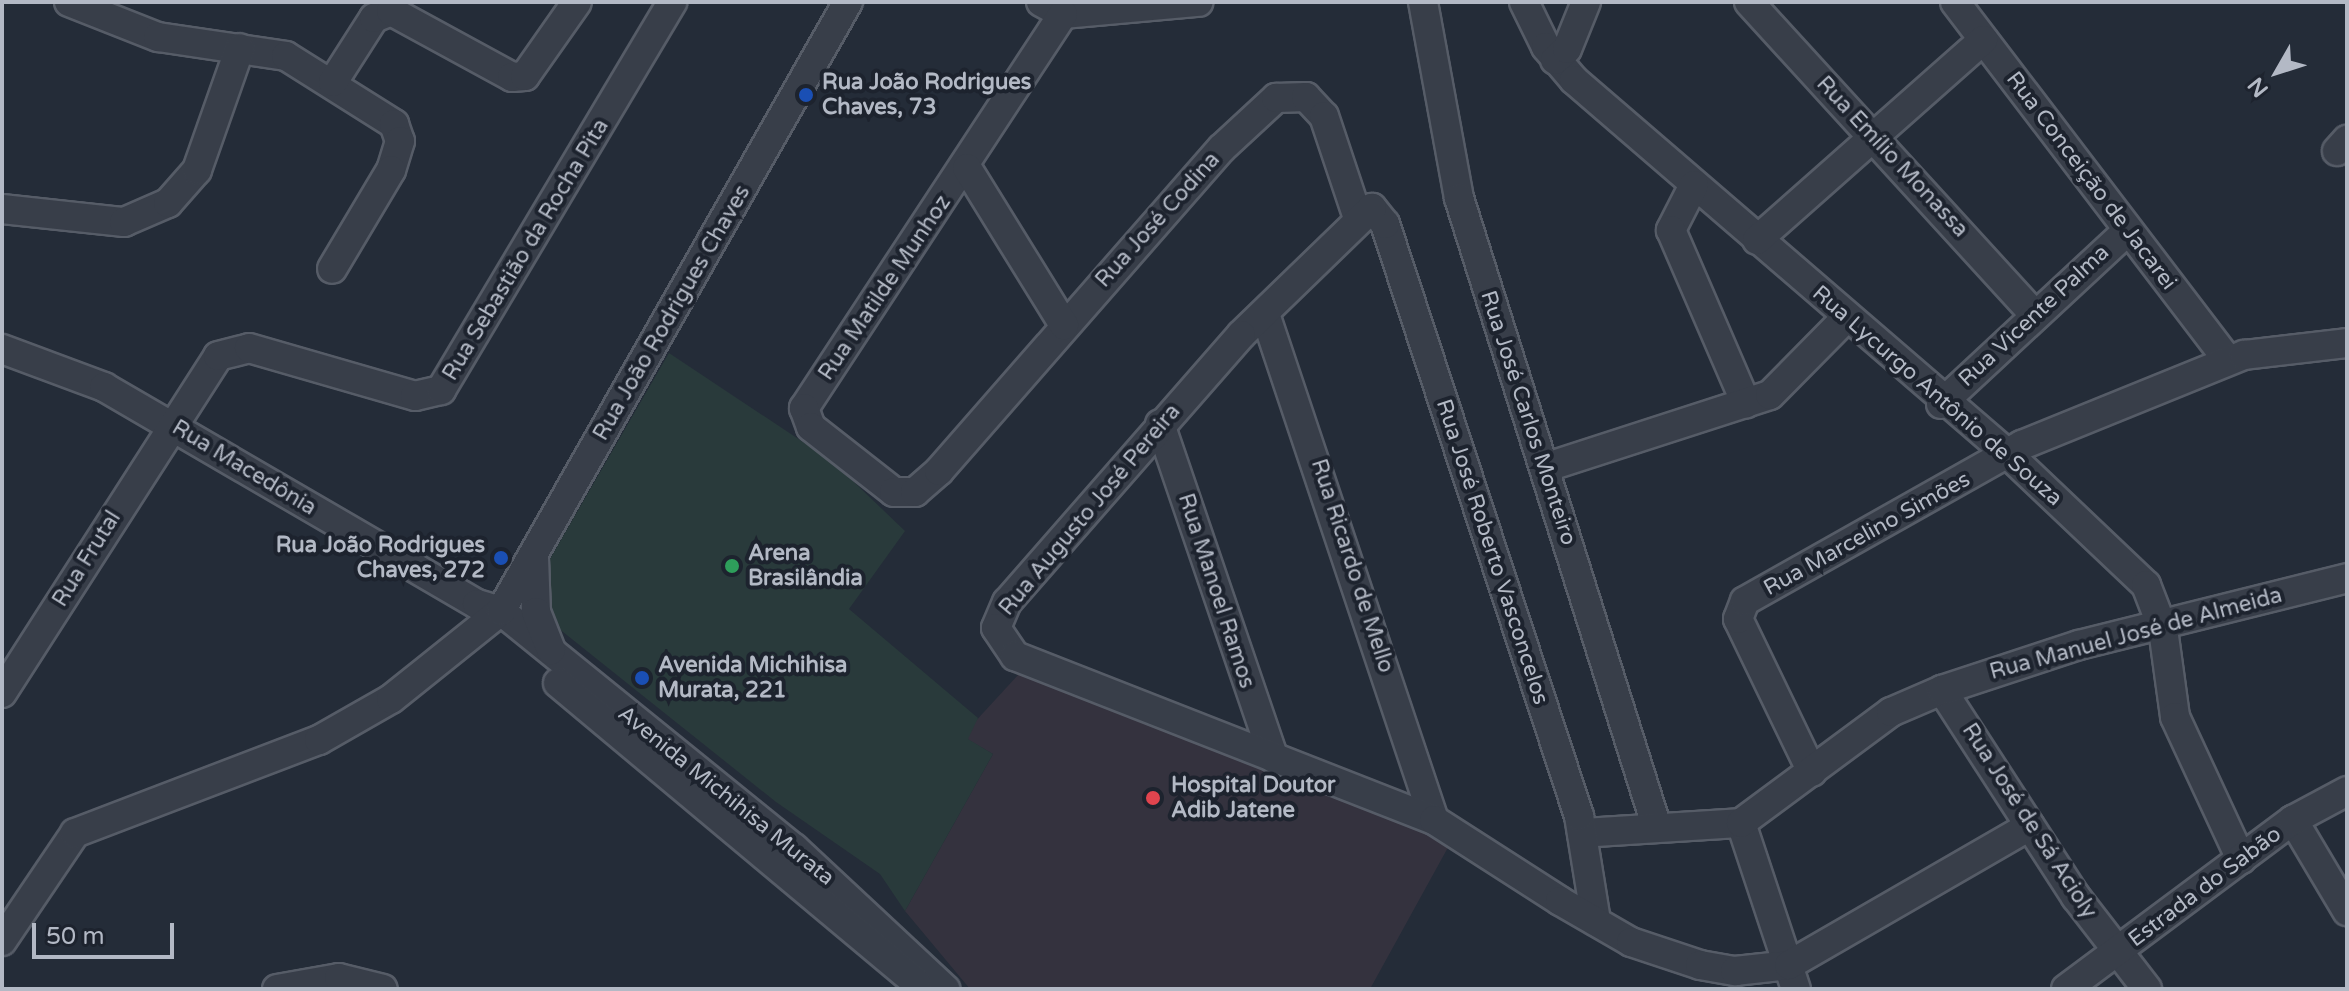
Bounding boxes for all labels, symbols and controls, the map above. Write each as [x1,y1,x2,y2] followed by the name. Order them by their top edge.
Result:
[2237,32,2317,112] north arrow
[2000,67,2182,295] street label: Rua Conceição de Jacarei
[822,69,1031,120] place label: Rua João Rodrigues Chaves, 73
[1811,71,1973,243] street label: Rua Emílio Monassa
[2243,72,2274,102] text: N
[797,86,815,104] marker: Rua João Rodrigues Chaves, 73
[437,115,615,385] street label: Rua Sebastião da Rocha Pita
[1090,147,1226,293] street label: Rua José Codina
[588,181,756,445] street label: Rua João Rodrigues Chaves
[813,191,957,385] street label: Rua Matilde Munhoz
[1953,240,2115,392] street label: Rua Vicente Palma
[1807,280,2067,512] street label: Rua Lycurgo Antônio de Souza
[1474,288,1582,548] street label: Rua José Carlos Monteiro
[1430,396,1554,708] street label: Rua José Roberto Vasconcelos
[994,399,1186,621] street label: Rua Augusto José Pereira
[167,415,321,521] street label: Rua Macedônia
[1305,456,1399,676] street label: Rua Ricardo de Mello
[1759,466,1975,602] street label: Rua Marcelino Simões
[1172,490,1260,692] street label: Rua Manoel Ramos
[47,506,127,612] street label: Rua Frutal
[276,532,485,584] place label: Rua João Rodrigues Chaves, 272
[748,540,863,592] place label: Arena Brasilândia
[492,549,510,567] marker: Rua João Rodrigues Chaves, 272
[723,557,741,575] marker: Arena Brasilândia
[1987,582,2285,686] street label: Rua Manuel José de Almeida
[658,652,847,704] place label: Avenida Michihisa Murata, 221
[633,669,651,687] marker: Avenida Michihisa Murata, 221
[613,701,839,891] street label: Avenida Michihisa Murata
[1956,719,2102,923] street label: Rua José de Sá Acioly
[1171,772,1335,824] place label: Hospital Doutor Adib Jatene
[1142,787,1164,809] marker: Hospital Doutor Adib Jatene
[2124,821,2286,953] street label: Estrada do Sabão
[36,907,178,957] scale bar
[46,922,104,951] text: 50 m

